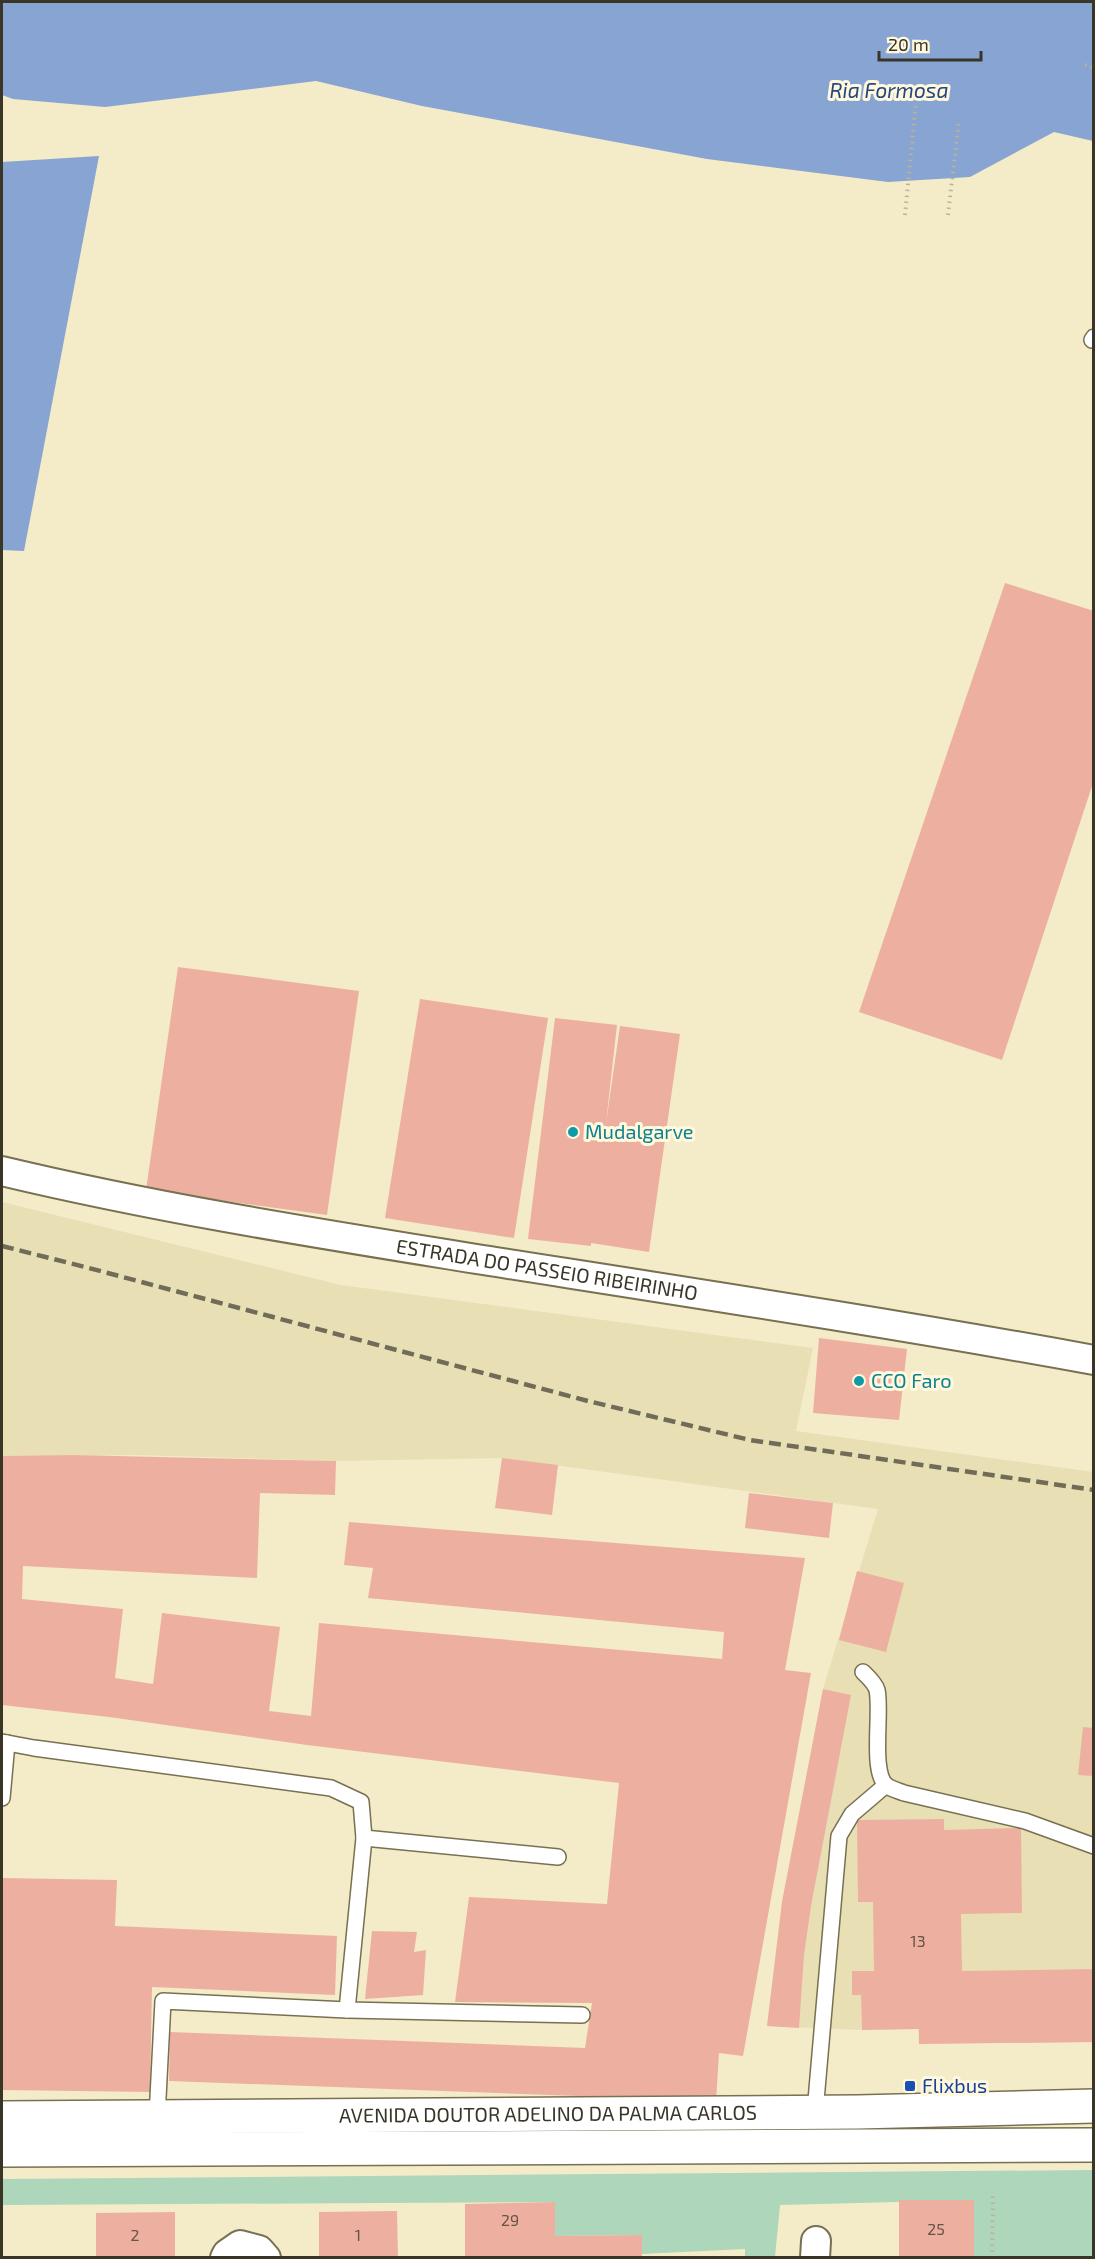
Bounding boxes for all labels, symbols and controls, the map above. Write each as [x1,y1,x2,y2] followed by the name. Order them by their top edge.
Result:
[879,24,981,62] scale bar
[888,33,929,55] text: 20 m
[830,77,948,102] water label: Ria Formosa
[585,1119,694,1143] place label: Mudalgarve
[566,1125,580,1139] marker: Mudalgarve
[395,1233,700,1304] street label: ESTRADA DO PASSEIO RIBEIRINHO
[871,1368,952,1392] place label: CCO Faro
[852,1374,866,1388] marker: CCO Faro
[910,1931,926,1950] house number: 13
[922,2073,987,2097] place label: Flixbus
[903,2079,917,2093] marker: Flixbus
[339,2100,757,2127] street label: AVENIDA DOUTOR ADELINO DA PALMA CARLOS
[501,2210,519,2229] house number: 29
[927,2219,945,2238] house number: 25
[131,2225,140,2244] house number: 2
[355,2225,361,2244] house number: 1

